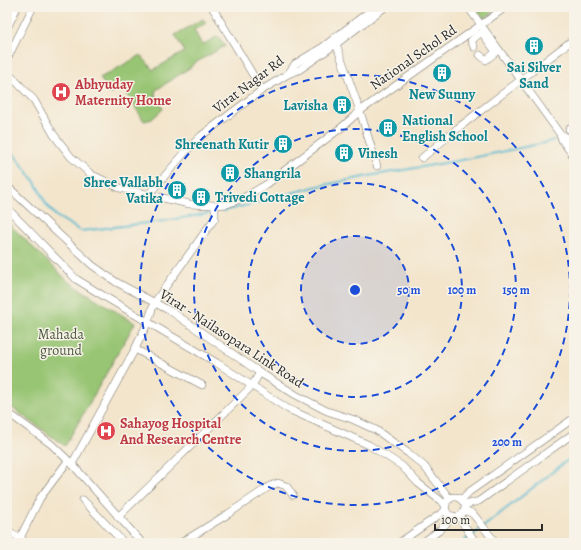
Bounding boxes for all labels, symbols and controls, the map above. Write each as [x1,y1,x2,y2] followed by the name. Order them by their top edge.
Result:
[366,20,461,94] street label: National Schol Rd
[523,35,545,57] building icon: Sai Silver Sand
[208,51,288,118] street label: Virat Nagar Rd
[507,58,561,93] place label: Sai Silver Sand
[431,62,453,84] building icon: New Sunny
[74,75,172,110] place label: Abhyuday Maternity Home
[50,81,72,103] hospital icon: Abhyuday Maternity Home
[409,85,476,104] place label: New Sunny
[331,94,353,116] building icon: Lavisha
[283,96,328,115] place label: Lavisha
[402,111,488,146] place label: National English School
[377,117,399,139] building icon: National English School
[272,133,294,155] building icon: Shreenath Kutir
[175,135,269,154] place label: Shreenath Kutir
[333,142,355,164] building icon: Vinesh
[357,144,398,163] place label: Vinesh
[219,162,241,184] building icon: Shangrila
[244,164,301,183] place label: Shangrila
[84,173,163,208] place label: Shree Vallabh Vatika
[166,179,188,201] building icon: Shree Vallabh Vatika
[190,186,212,208] building icon: Trivedi Cottage
[215,188,305,207] place label: Trivedi Cottage
[397,282,421,298] text: 50 m
[448,282,476,298] text: 100 m
[502,282,530,298] text: 150 m
[348,283,362,297] centre of rings
[155,284,308,392] street label: Virar - Nailasopara Link Road
[38,325,85,360] park label: Mahada ground
[119,414,242,449] place label: Sahayog Hospital And Research Centre
[95,420,117,442] hospital icon: Sahayog Hospital And Research Centre
[492,434,522,450] text: 200 m
[435,506,542,532] scale bar
[441,512,470,528] text: 100 m

